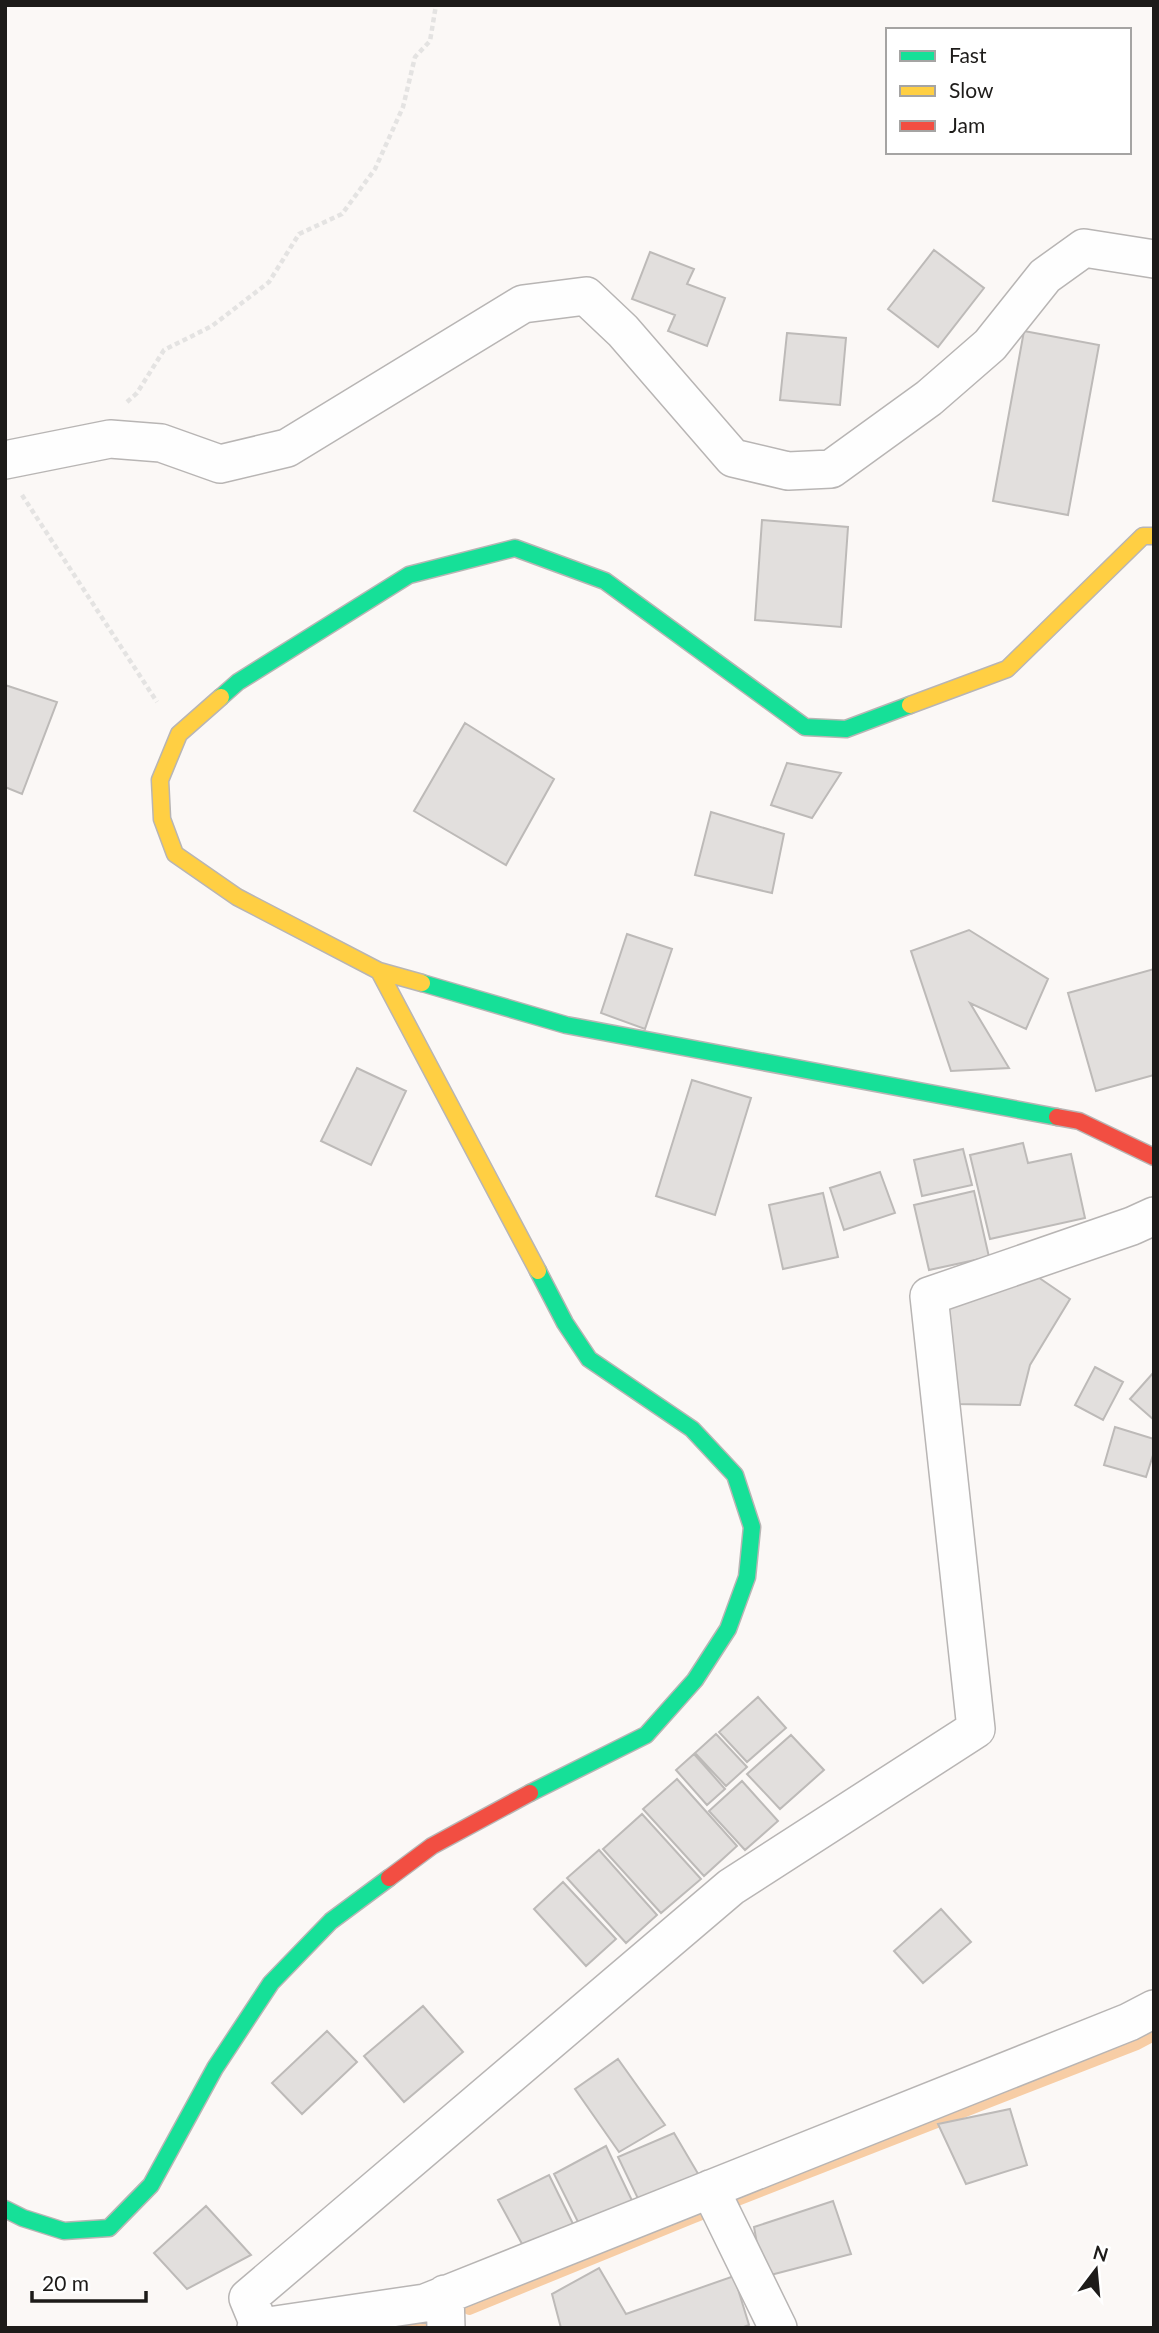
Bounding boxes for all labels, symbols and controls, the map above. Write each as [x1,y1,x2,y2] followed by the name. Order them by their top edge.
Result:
[886,28,1131,154] legend
[949,42,987,67] text: Fast
[949,77,994,102] text: Slow
[949,112,985,137] text: Jam
[1061,2235,1131,2305] north arrow
[1091,2240,1111,2266] text: N
[32,2260,145,2304] scale bar
[42,2270,89,2295] text: 20 m

